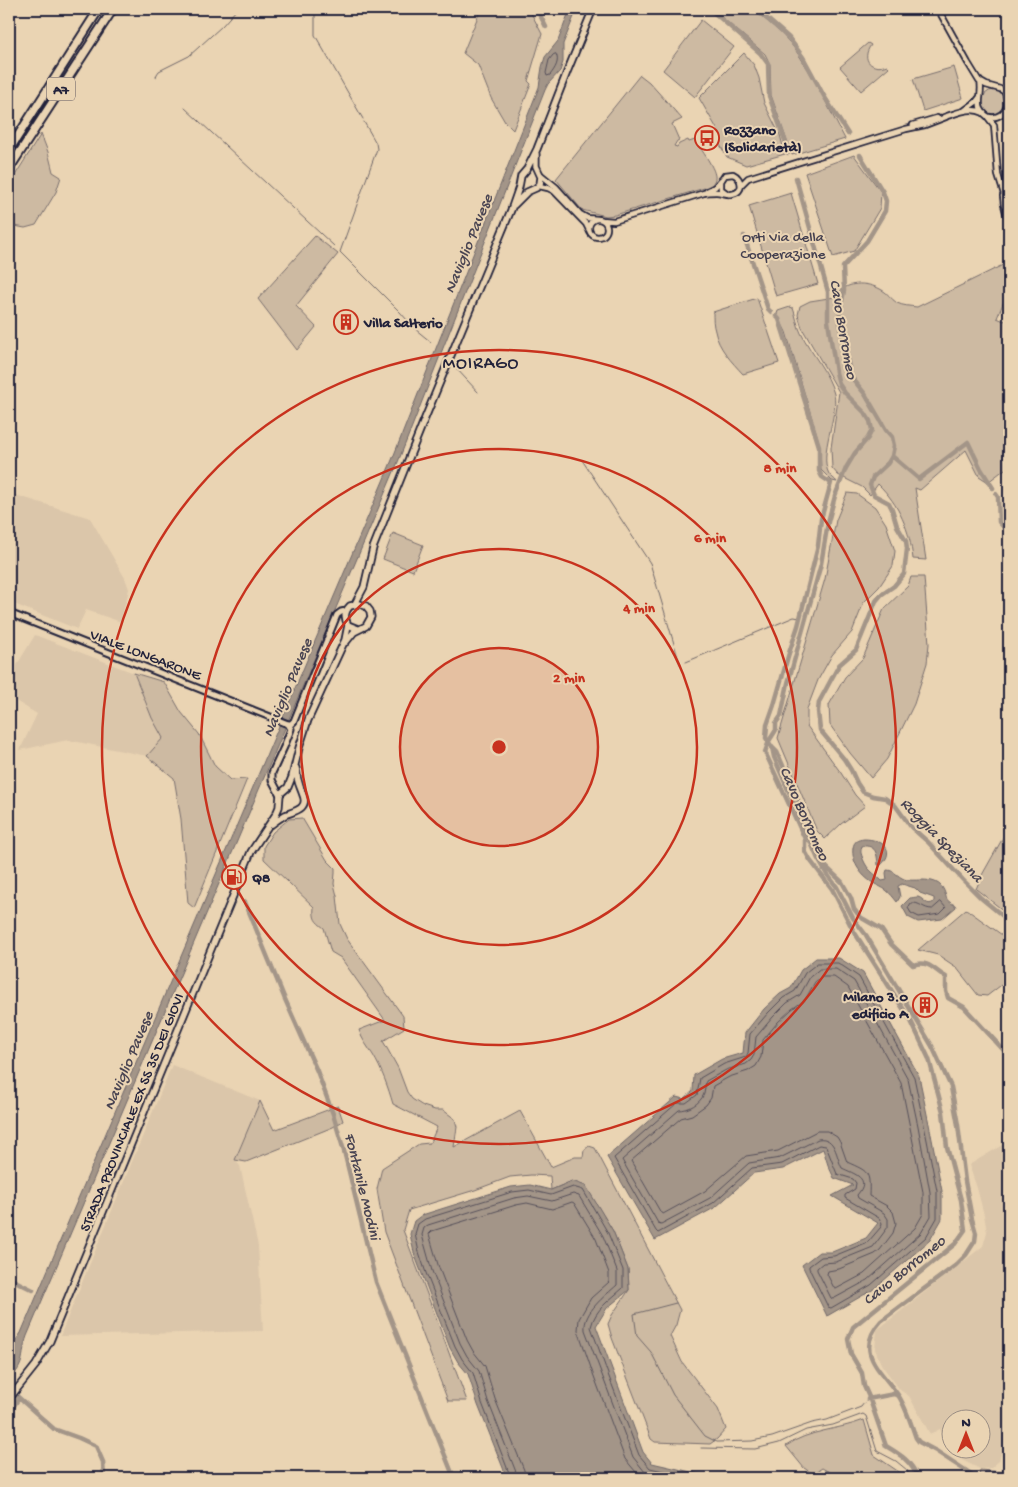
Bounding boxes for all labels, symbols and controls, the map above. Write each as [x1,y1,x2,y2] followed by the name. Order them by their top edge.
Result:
[47,78,75,100] road number: A7
[723,122,802,157] place label: Rozzano (Solidarietà)
[694,125,720,151] bus stop icon: Rozzano (Solidarietà)
[442,191,499,297] water label: Naviglio Pavese
[741,229,826,264] park label: Orti Via della Cooperazione
[823,278,860,382] water label: Cavo Borromeo
[333,309,359,335] building icon: Villa Salterio
[363,315,443,333] place label: Villa Salterio
[443,354,519,375] district label: MOIRAGO
[764,460,797,478] text: 8 min
[694,530,727,548] text: 6 min
[622,600,656,618] text: 4 min
[86,626,204,686] street label: VIALE LONGARONE
[260,636,319,741] water label: Naviglio Pavese
[553,670,586,688] text: 2 min
[490,738,508,756] centre of rings
[774,765,832,865] water label: Cavo Borromeo
[895,795,986,889] water label: Roggia Speziana
[221,864,247,890] fuel station icon: Q8
[252,870,270,888] place label: Q8
[843,989,909,1024] place label: Milano 3.0 edificio A
[77,991,189,1235] street label: STRADA PROVINCIALE EX SS 35 DEI GIOVI
[912,992,938,1018] building icon: Milano 3.0 edificio A
[101,1009,160,1114] water label: Naviglio Pavese
[338,1131,383,1244] water label: Fontanile Modini
[860,1232,951,1311] water label: Cavo Borromeo
[940,1410,990,1460] north arrow
[961,1415,971,1432] text: N

